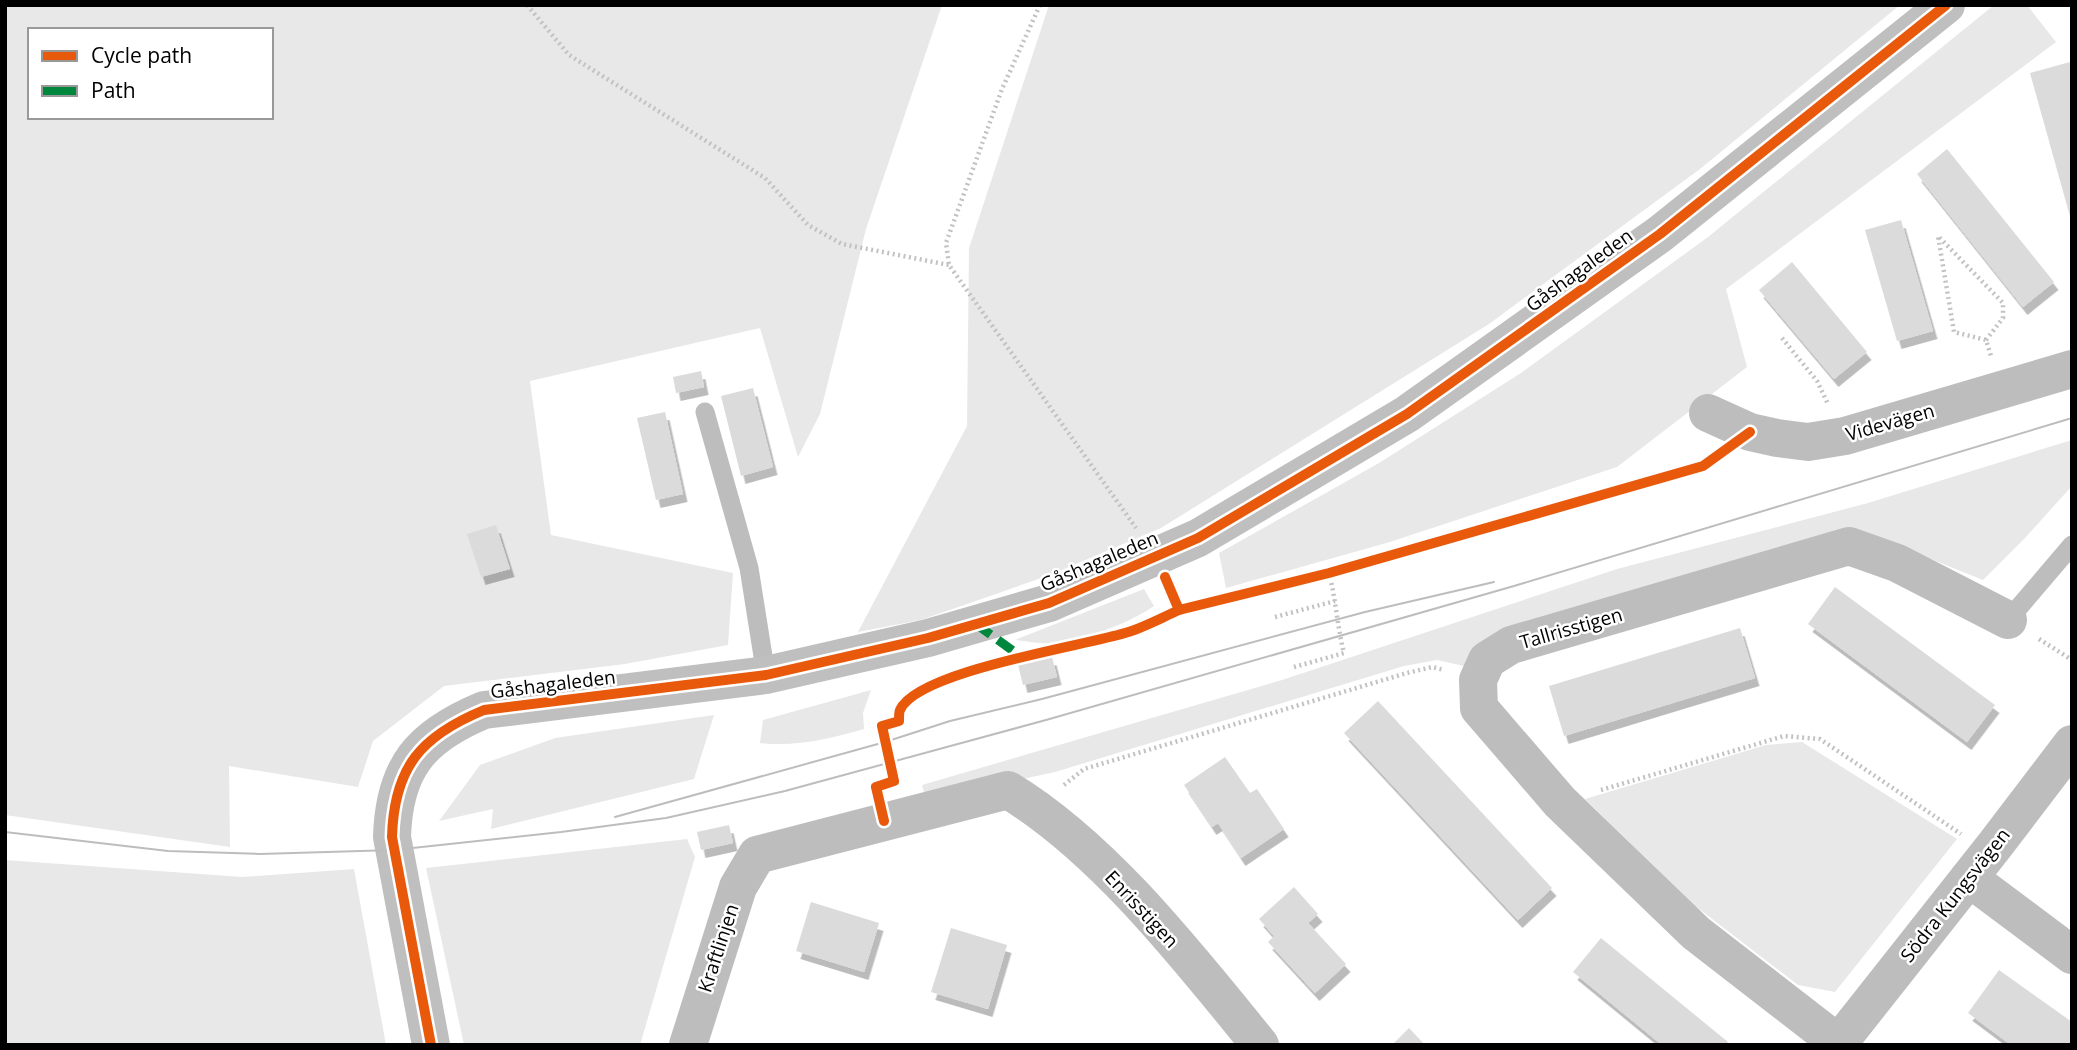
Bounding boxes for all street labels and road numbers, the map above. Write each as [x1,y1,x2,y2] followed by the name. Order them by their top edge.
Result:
[1520,222,1638,318] street label: Gåshagaleden
[1843,397,1937,447] street label: Videvägen
[1036,524,1162,598] street label: Gåshagaleden
[1517,601,1625,655] street label: Tallrisstigen
[489,663,617,705] street label: Gåshagaleden
[1894,822,2016,968] street label: Södra Kungsvägen
[1099,865,1185,953] street label: Enrisstigen
[692,900,744,996] street label: Kraftlinjen

